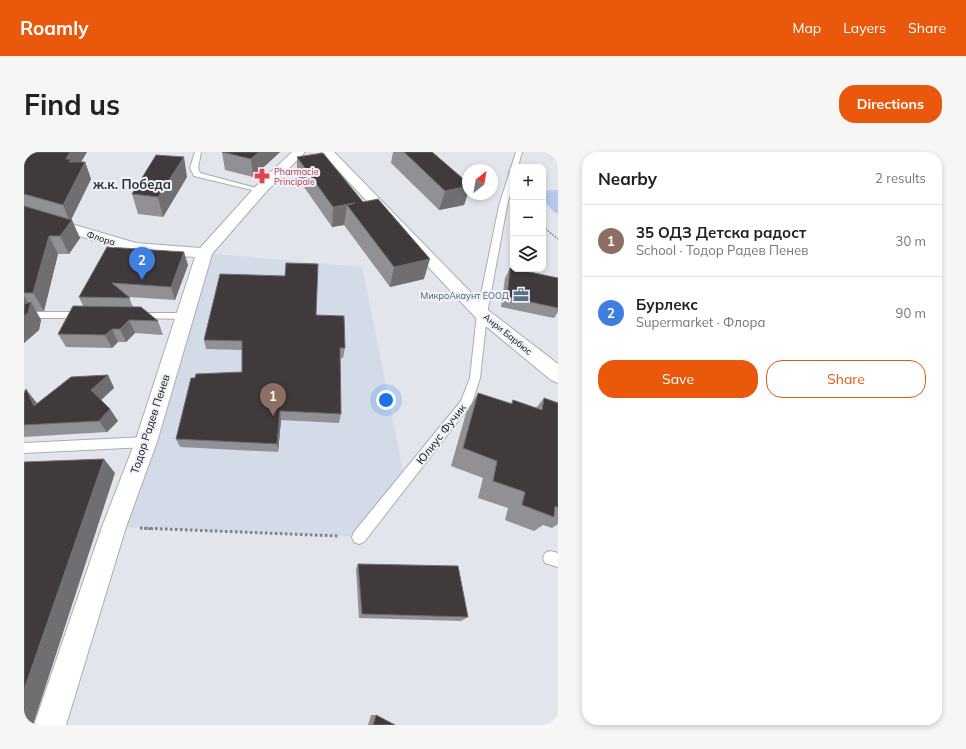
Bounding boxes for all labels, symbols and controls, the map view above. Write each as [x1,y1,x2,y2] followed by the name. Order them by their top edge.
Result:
[20,16,88,40] text: Roamly
[792,19,821,37] text: Map
[843,19,886,37] text: Layers
[908,19,946,37] text: Share
[839,85,942,123] button: Directions
[24,87,120,122] text: Find us
[462,164,498,200] north arrow
[510,164,546,272] map controls
[510,164,546,200] button: +
[274,166,319,187] place label: Pharmacie Principale
[253,167,271,185] pharmacy icon: Pharmacie Principale
[598,168,657,189] text: Nearby
[875,170,926,186] text: 2 results
[92,176,171,192] district label: ж.к. Победа
[510,200,546,236] button: −
[636,223,806,242] text: 35 ОДЗ Детска радост
[85,228,117,248] street label: Флора
[607,233,615,249] text: 1
[896,233,926,249] text: 30 m
[510,236,546,272] button: layers
[636,242,808,258] text: School · Тодор Радев Пенев
[129,247,155,280] pin: 2
[512,286,530,304] office icon: МикроАкаунт ЕООД
[421,290,510,302] place label: МикроАкаунт ЕООД
[636,295,698,314] text: Бурлекс
[607,305,615,321] text: 2
[896,305,926,321] text: 90 m
[482,311,535,357] street label: Анри Барбюс
[636,314,765,330] text: Supermarket · Флора
[598,360,758,398] button: Save
[766,360,926,398] button: Share
[127,373,173,475] street label: Тодор Радев Пенев
[260,383,286,416] pin: 1
[376,390,396,410] your location
[413,401,469,467] street label: Юлиус Фучик

